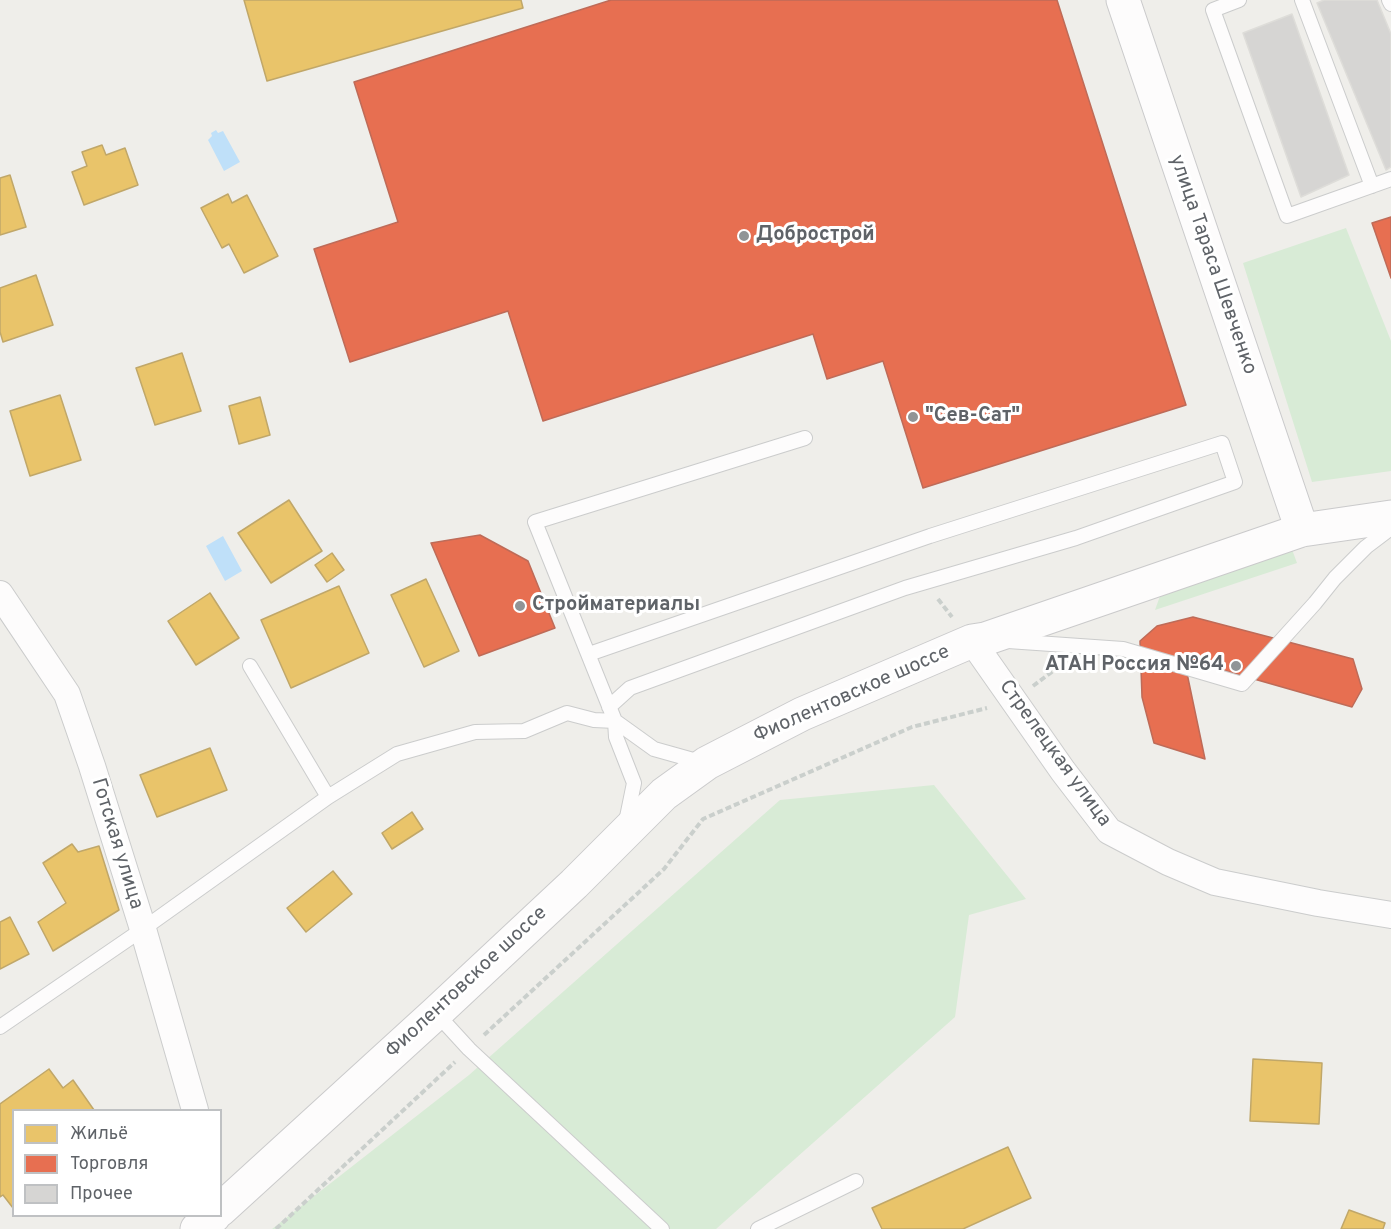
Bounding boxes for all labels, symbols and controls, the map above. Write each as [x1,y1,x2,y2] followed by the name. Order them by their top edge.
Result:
[1163,152,1261,378] street label: улица Тараса Шевченко
[756,224,875,248] place label: Добрострой
[737,229,751,243] marker: Добрострой
[925,405,1020,429] place label: "Сев-Сат"
[906,410,920,424] marker: "Сев-Сат"
[532,594,700,618] place label: Стройматериалы
[513,599,527,613] marker: Стройматериалы
[750,641,954,749] street label: Фиолентовское шоссе
[1045,654,1224,678] place label: АТАН Россия №64
[1229,659,1243,673] marker: АТАН Россия №64
[993,676,1115,832] street label: Стрелецкая улица
[85,776,147,912] street label: Готская улица
[381,902,553,1064] street label: Фиолентовское шоссе
[12,1109,222,1217] legend
[70,1123,128,1146] text: Жильё
[70,1153,148,1176] text: Торговля
[70,1183,133,1206] text: Прочее

